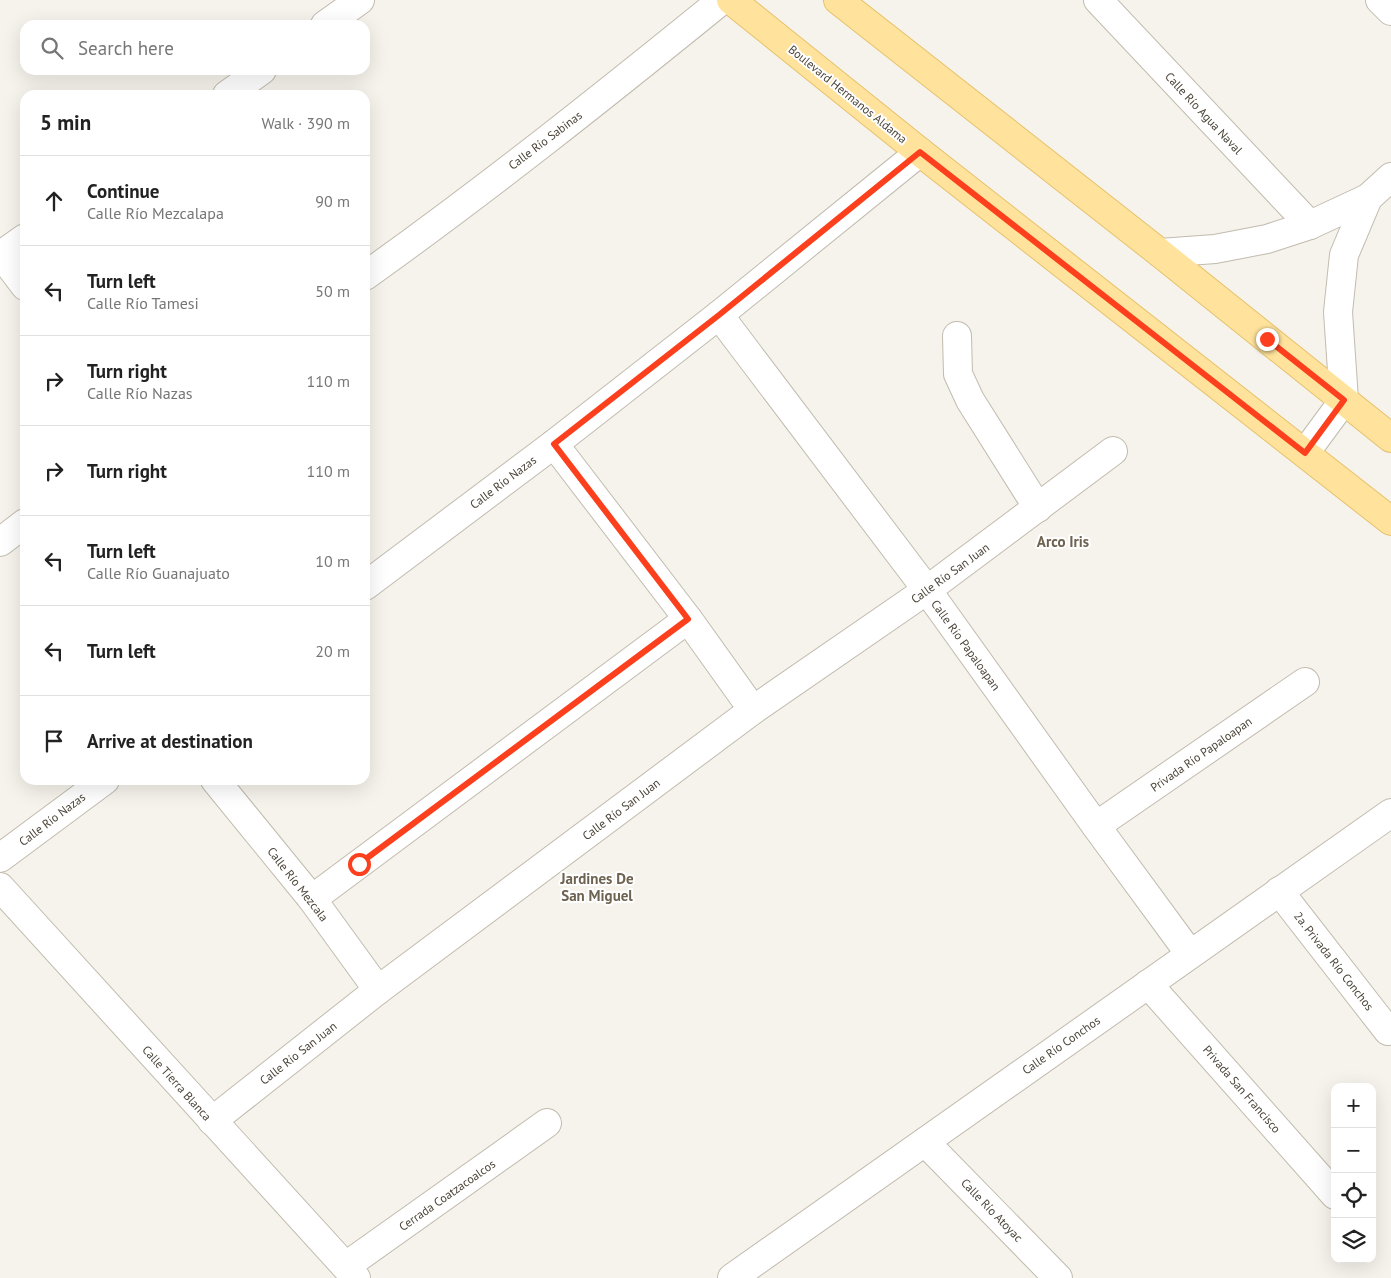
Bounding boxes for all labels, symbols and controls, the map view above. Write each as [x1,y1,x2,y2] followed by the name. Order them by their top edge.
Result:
[20,20,370,75] search box
[38,34,66,62] icon: search
[78,36,174,60] text: Search here
[786,42,910,146] street label: Boulevard Hermanos Aldama
[1162,69,1246,157] street label: Calle Río Agua Naval
[505,107,585,173] street label: Calle Río Sabinas
[40,109,91,136] text: 5 min
[261,113,350,133] text: Walk · 390 m
[87,179,159,203] text: Continue
[40,187,68,215] icon: ahead
[315,191,350,211] text: 90 m
[87,203,224,223] text: Calle Río Mezcalapa
[87,269,156,293] text: Turn left
[40,277,68,305] icon: left
[315,281,350,301] text: 50 m
[87,293,199,313] text: Calle Río Tamesi
[1256,328,1279,351] route end
[87,359,167,383] text: Turn right
[40,367,68,395] icon: right
[307,371,350,391] text: 110 m
[87,383,193,403] text: Calle Río Nazas
[467,452,539,512] street label: Calle Río Nazas
[40,457,68,485] icon: right
[87,459,167,483] text: Turn right
[307,461,350,481] text: 110 m
[1037,532,1089,551] district label: Arco Iris
[87,539,156,563] text: Turn left
[908,539,992,607] street label: Calle Río San Juan
[40,547,68,575] icon: left
[315,551,350,571] text: 10 m
[87,563,230,583] text: Calle Río Guanajuato
[928,597,1004,693] street label: Calle Río Papaloapan
[40,637,68,665] icon: left
[87,639,156,663] text: Turn left
[315,641,350,661] text: 20 m
[1147,713,1255,795] street label: Privada Río Papaloapan
[40,727,68,755] icon: arrive
[87,729,253,753] text: Arrive at destination
[579,775,663,843] street label: Calle Río San Juan
[16,789,88,849] street label: Calle Río Nazas
[264,844,332,924] street label: Calle Río Mezcala
[348,853,371,876] route start
[559,869,634,905] district label: Jardines De San Miguel
[1291,909,1377,1013] street label: 2a. Privada Río Conchos
[1019,1013,1103,1077] street label: Calle Río Conchos
[257,1018,339,1088] street label: Calle Río San Juan
[139,1042,215,1124] street label: Calle Tierra Blanca
[1200,1042,1284,1136] street label: Privada San Francisco
[1331,1083,1376,1263] map controls
[1331,1083,1376,1128] button: +
[1331,1128,1376,1173] button: −
[396,1156,498,1234] street label: Cerrada Coatzacoalcos
[1331,1173,1376,1218] button: locate
[958,1175,1026,1245] street label: Calle Río Atoyac
[1331,1218,1376,1263] button: layers

